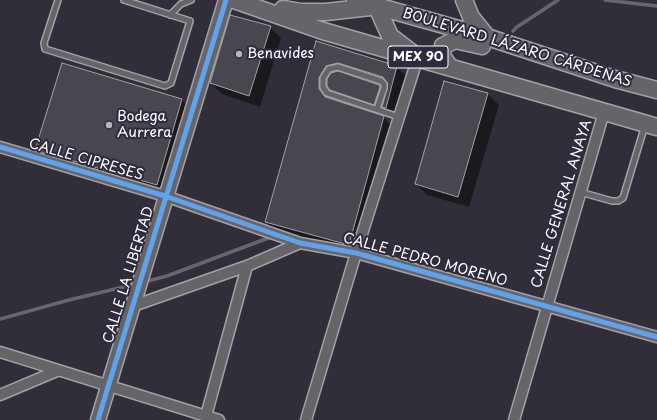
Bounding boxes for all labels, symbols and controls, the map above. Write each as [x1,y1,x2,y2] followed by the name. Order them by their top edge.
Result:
[400,5,634,91] street label: BOULEVARD LÁZARO CÁRDENAS
[247,46,314,62] place label: Benavides
[388,46,448,68] road number: MEX 90
[234,49,244,59] marker: Benavides
[117,109,172,142] place label: Bodega Aurrera
[528,118,596,290] street label: CALLE GENERAL ANAYA
[104,120,114,130] marker: Bodega Aurrera
[27,136,145,184] street label: CALLE CIPRESES
[100,204,158,346] street label: CALLE LA LIBERTAD
[341,230,509,290] street label: CALLE PEDRO MORENO

